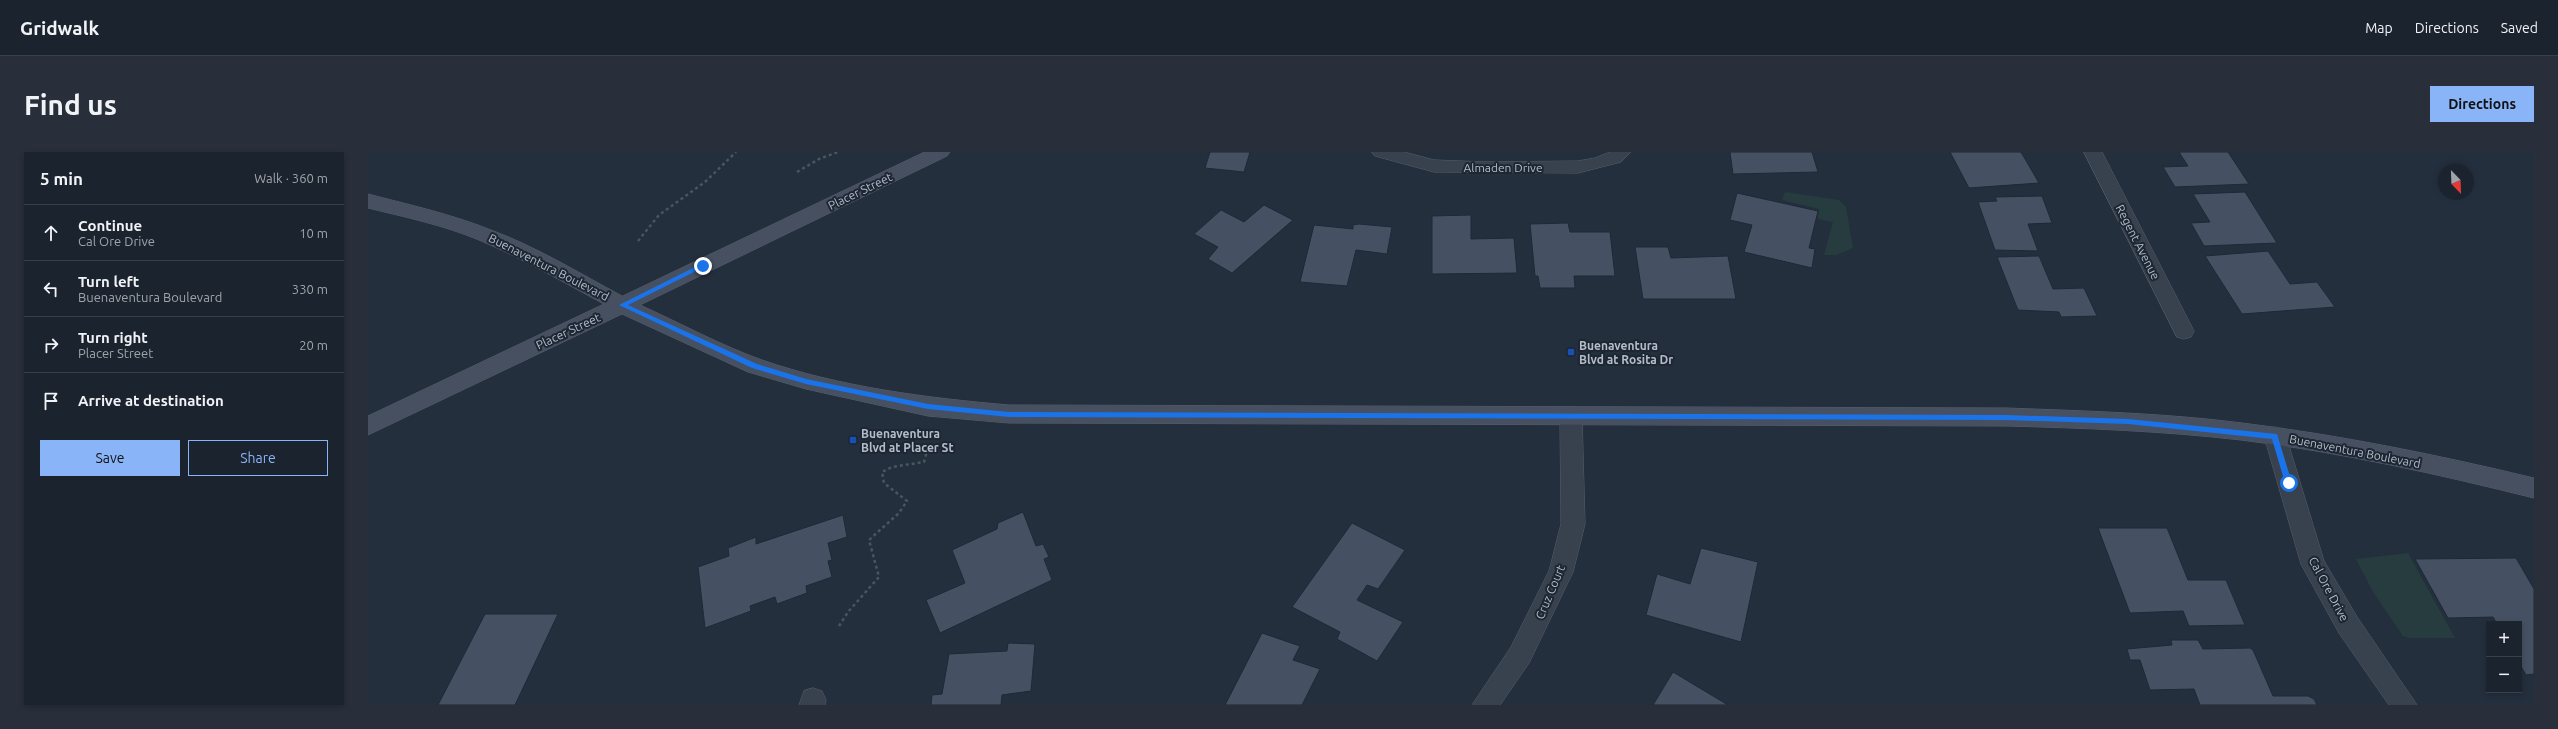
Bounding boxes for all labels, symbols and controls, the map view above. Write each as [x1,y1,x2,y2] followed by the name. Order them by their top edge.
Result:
[20,17,99,39] text: Gridwalk
[2365,20,2393,36] text: Map
[2415,20,2479,36] text: Directions
[2501,20,2538,36] text: Saved
[2430,86,2534,122] button: Directions
[24,89,117,120] text: Find us
[1463,161,1543,174] street label: Almaden Drive
[2438,164,2474,200] north arrow
[40,169,83,188] text: 5 min
[826,170,894,212] street label: Placer Street
[254,171,328,185] text: Walk · 360 m
[2114,202,2162,282] street label: Regent Avenue
[78,217,142,234] text: Continue
[40,222,62,244] icon: ahead
[299,226,328,240] text: 10 m
[487,231,611,303] street label: Buenaventura Boulevard
[78,234,155,248] text: Cal Ore Drive
[694,257,712,275] route end
[78,273,139,290] text: Turn left
[40,278,62,300] icon: left
[292,282,328,296] text: 330 m
[78,290,222,304] text: Buenaventura Boulevard
[534,310,602,352] street label: Placer Street
[78,329,148,346] text: Turn right
[40,334,62,356] icon: right
[299,338,328,352] text: 20 m
[1579,339,1673,366] place label: Buenaventura Blvd at Rosita Dr
[78,346,153,360] text: Placer Street
[1566,347,1576,357] marker: Buenaventura Blvd at Rosita Dr
[40,390,62,412] icon: arrive
[78,392,224,409] text: Arrive at destination
[861,427,954,454] place label: Buenaventura Blvd at Placer St
[2288,432,2422,470] street label: Buenaventura Boulevard
[848,435,858,445] marker: Buenaventura Blvd at Placer St
[40,440,180,476] button: Save
[188,440,328,476] button: Share
[2280,474,2298,492] route start
[2307,555,2351,623] street label: Cal Ore Drive
[1533,563,1567,621] street label: Cruz Court
[2486,621,2522,693] map controls
[2486,621,2522,657] button: +
[2486,657,2522,693] button: −

